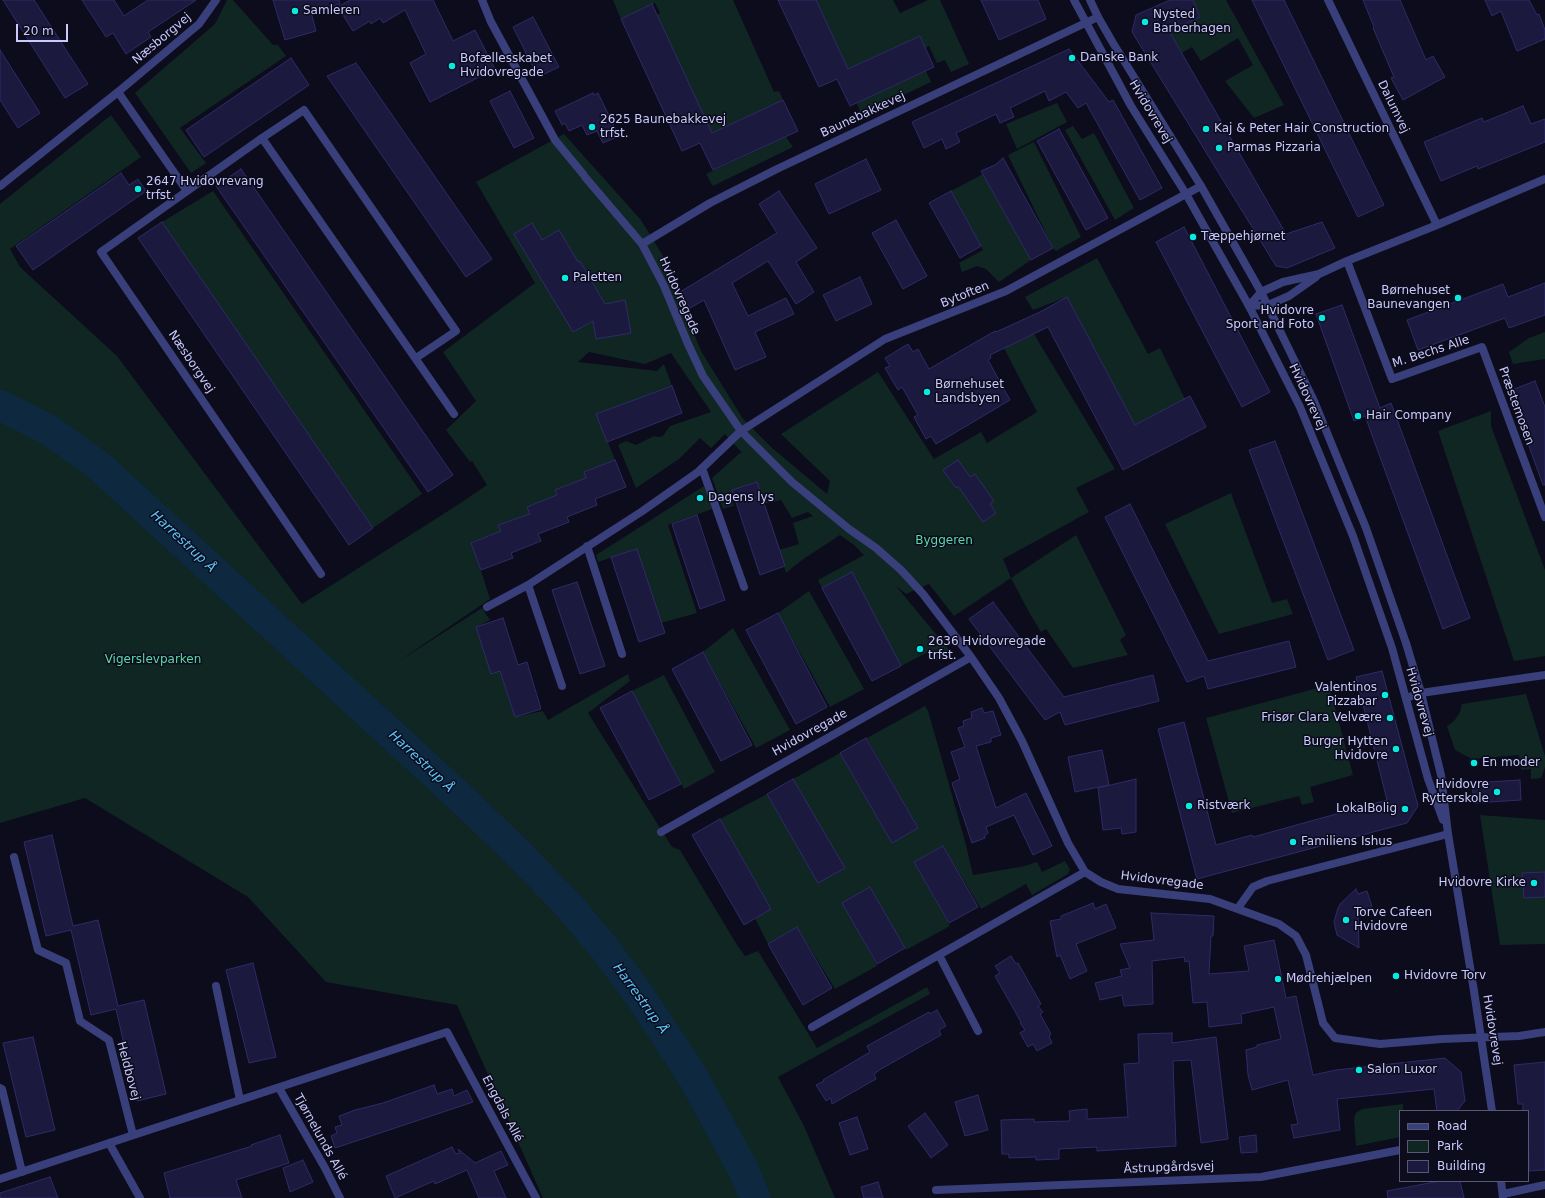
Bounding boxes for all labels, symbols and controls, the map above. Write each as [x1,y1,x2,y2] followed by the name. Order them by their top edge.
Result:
[303,4,360,18] place label: Samleren
[290,6,300,16] marker: Samleren
[1153,8,1231,36] place label: Nysted Barberhagen
[130,10,194,68] street label: Næsborgvej
[18,16,70,42] scale bar
[1140,17,1150,27] marker: Nysted Barberhagen
[23,24,54,38] text: 20 m
[1080,51,1158,65] place label: Danske Bank
[460,52,552,80] place label: Bofællesskabet Hvidovregade
[1067,53,1077,63] marker: Danske Bank
[447,61,457,71] marker: Bofællesskabet Hvidovregade
[1125,78,1175,146] street label: Hvidovrevej
[1374,78,1412,136] street label: Dalumvej
[818,89,908,141] street label: Baunebakkevej
[600,113,726,141] place label: 2625 Baunebakkevej trfst.
[587,122,597,132] marker: 2625 Baunebakkevej trfst.
[1214,122,1389,136] place label: Kaj & Peter Hair Construction
[1201,124,1211,134] marker: Kaj & Peter Hair Construction
[1227,141,1321,155] place label: Parmas Pizzaria
[1214,143,1224,153] marker: Parmas Pizzaria
[146,175,264,203] place label: 2647 Hvidovrevang trfst.
[133,184,143,194] marker: 2647 Hvidovrevang trfst.
[1201,230,1285,244] place label: Tæppehjørnet
[1188,232,1198,242] marker: Tæppehjørnet
[655,255,703,337] street label: Hvidovregade
[573,271,622,285] place label: Paletten
[560,273,570,283] marker: Paletten
[939,279,991,311] street label: Bytoften
[1367,284,1450,312] place label: Børnehuset Baunevangen
[1453,293,1463,303] marker: Børnehuset Baunevangen
[1226,304,1314,332] place label: Hvidovre Sport and Foto
[1317,313,1327,323] marker: Hvidovre Sport and Foto
[165,328,217,396] street label: Næsborgvej
[1391,333,1471,371] street label: M. Bechs Alle
[1285,362,1329,432] street label: Hvidovrevej
[1495,365,1537,447] street label: Præstemosen
[935,378,1004,406] place label: Børnehuset Landsbyen
[922,387,932,397] marker: Børnehuset Landsbyen
[1366,409,1452,423] place label: Hair Company
[1353,411,1363,421] marker: Hair Company
[708,491,774,505] place label: Dagens lys
[695,493,705,503] marker: Dagens lys
[147,508,219,576] water label: Harrestrup Å
[915,534,973,548] park label: Byggeren
[928,635,1046,663] place label: 2636 Hvidovregade trfst.
[915,644,925,654] marker: 2636 Hvidovregade trfst.
[105,653,201,667] park label: Vigerslevparken
[1402,666,1436,738] street label: Hvidovrevej
[1315,681,1377,709] place label: Valentinos Pizzabar
[1380,690,1390,700] marker: Valentinos Pizzabar
[770,706,850,760] street label: Hvidovregade
[1261,711,1382,725] place label: Frisør Clara Velvære
[1385,713,1395,723] marker: Frisør Clara Velvære
[385,728,457,796] water label: Harrestrup Å
[1303,735,1388,763] place label: Burger Hytten Hvidovre
[1391,744,1401,754] marker: Burger Hytten Hvidovre
[1482,756,1540,770] place label: En moder
[1469,758,1479,768] marker: En moder
[1422,778,1489,806] place label: Hvidovre Rytterskole
[1492,787,1502,797] marker: Hvidovre Rytterskole
[1197,799,1250,813] place label: Ristværk
[1184,801,1194,811] marker: Ristværk
[1336,802,1397,816] place label: LokalBolig
[1400,804,1410,814] marker: LokalBolig
[1301,835,1392,849] place label: Familiens Ishus
[1288,837,1298,847] marker: Familiens Ishus
[1120,869,1204,893] street label: Hvidovregade
[1439,876,1526,890] place label: Hvidovre Kirke
[1529,878,1539,888] marker: Hvidovre Kirke
[1354,906,1432,934] place label: Torve Cafeen Hvidovre
[1341,915,1351,925] marker: Torve Cafeen Hvidovre
[609,961,671,1037] water label: Harrestrup Å
[1404,969,1486,983] place label: Hvidovre Torv
[1391,971,1401,981] marker: Hvidovre Torv
[1286,972,1372,986] place label: Mødrehjælpen
[1273,974,1283,984] marker: Mødrehjælpen
[1479,994,1505,1066] street label: Hvidovrevej
[113,1040,143,1102] street label: Heldbovej
[1367,1063,1437,1077] place label: Salon Luxor
[1354,1065,1364,1075] marker: Salon Luxor
[478,1073,526,1145] street label: Engdals Allé
[290,1091,350,1183] street label: Tjørnelunds Allé
[1399,1110,1529,1182] legend
[1437,1119,1467,1133] text: Road
[1437,1139,1463,1153] text: Park
[1123,1159,1215,1177] street label: Åstrupgårdsvej
[1437,1159,1486,1173] text: Building

